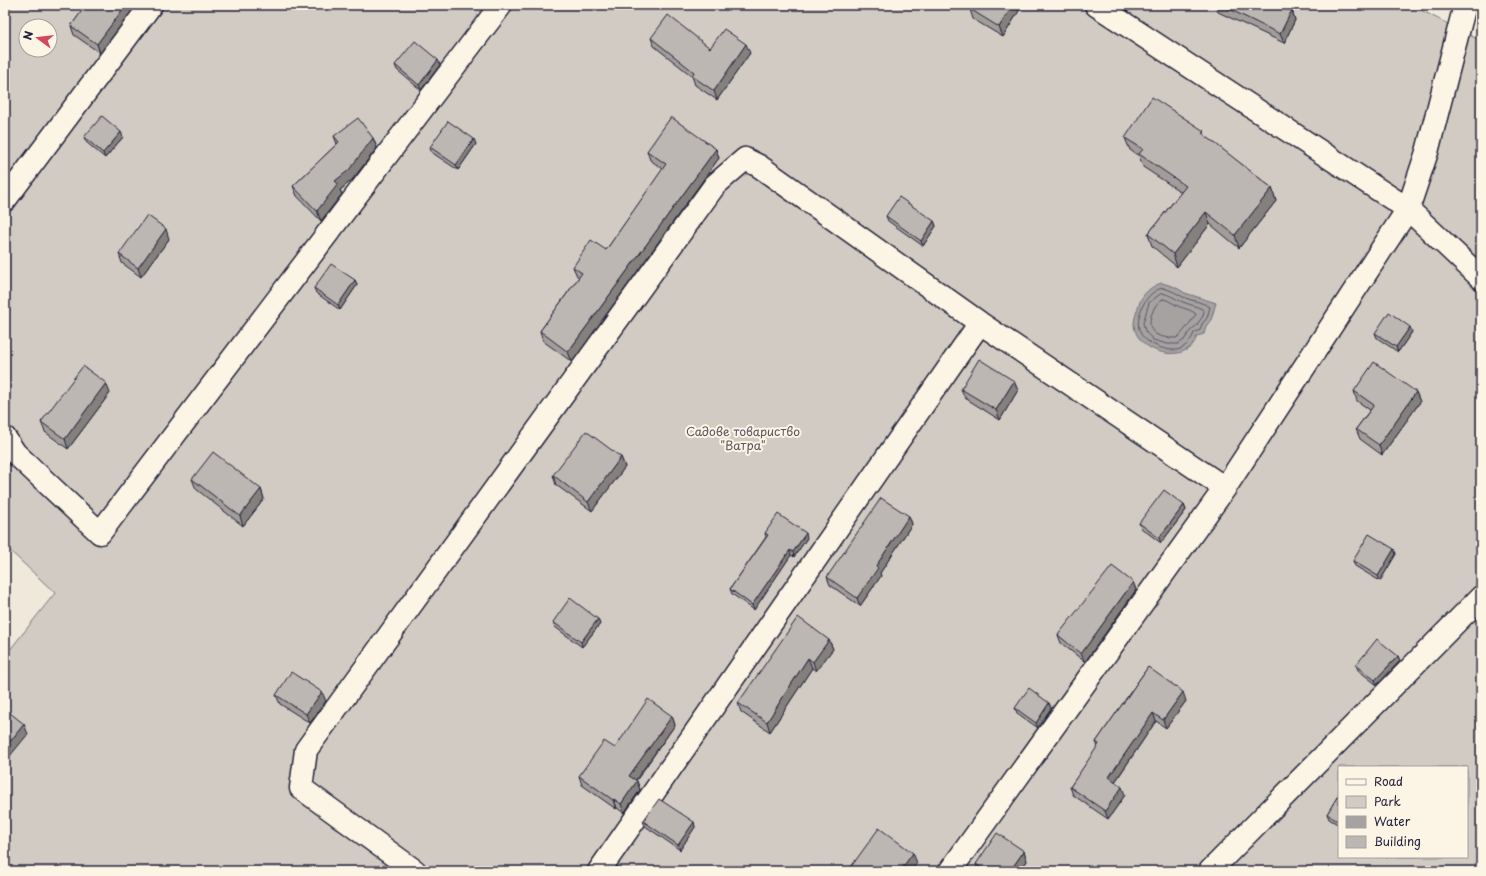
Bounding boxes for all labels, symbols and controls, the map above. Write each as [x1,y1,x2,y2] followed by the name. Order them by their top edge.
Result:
[18,18,58,58] north arrow
[19,29,37,42] text: N
[686,422,800,454] park label: Садове товариство "Ватра"
[1338,766,1468,858] legend
[1374,772,1403,790] text: Road
[1374,792,1401,810] text: Park
[1374,812,1411,830] text: Water
[1374,832,1421,850] text: Building

